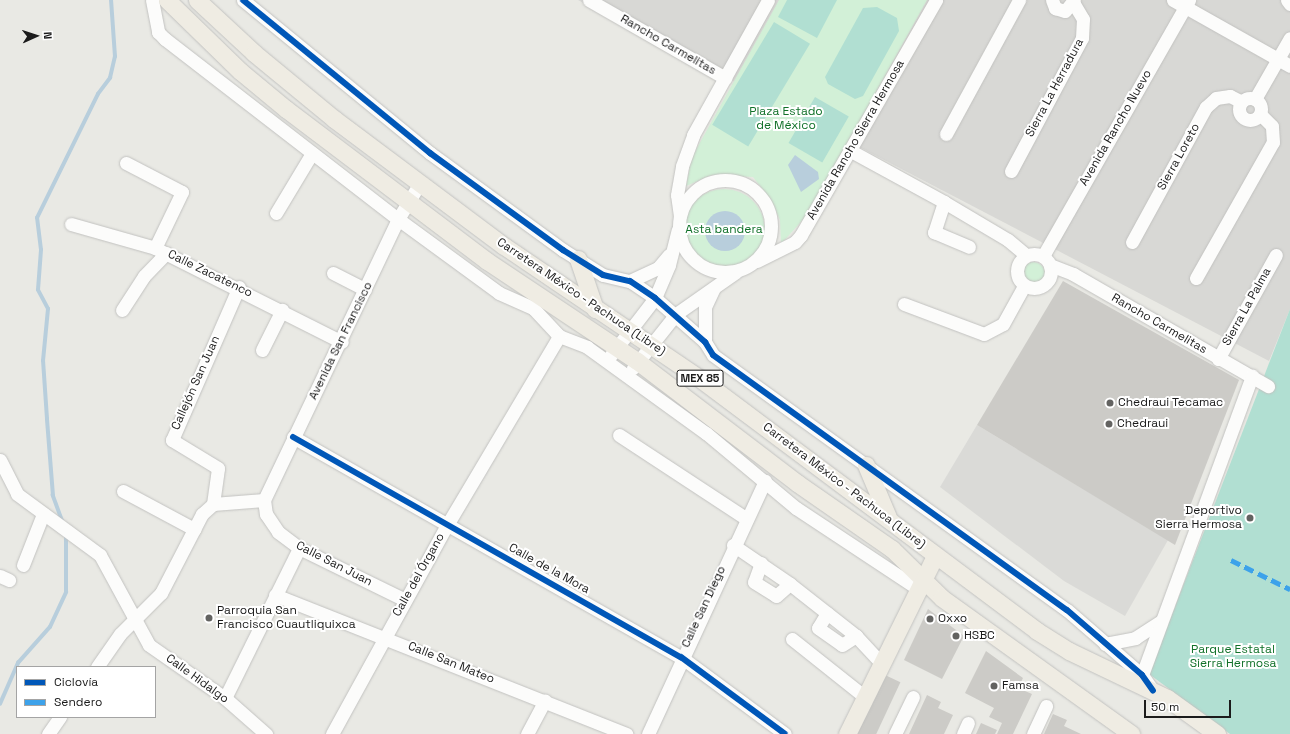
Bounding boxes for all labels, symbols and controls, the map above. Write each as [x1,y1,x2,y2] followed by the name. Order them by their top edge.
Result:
[618,12,718,78] street label: Rancho Carmelitas
[16,16,56,56] north arrow
[41,31,55,39] text: N
[1023,36,1087,140] street label: Sierra La Herradura
[804,58,908,222] street label: Avenida Rancho Sierra Hermosa
[1077,68,1155,188] street label: Avenida Rancho Nuevo
[749,105,823,133] park label: Plaza Estado de México
[1155,121,1203,193] street label: Sierra Loreto
[685,223,763,237] park label: Asta bandera
[494,235,668,359] street label: Carretera México - Pachuca (Libre)
[165,247,255,301] street label: Calle Zacatenco
[1220,266,1274,348] street label: Sierra La Palma
[306,280,376,402] street label: Avenida San Francisco
[1109,291,1209,357] street label: Rancho Carmelitas
[169,334,223,432] street label: Callejón San Juan
[676,369,724,387] road number: MEX 85
[1118,396,1224,410] place label: Chedraui Tecamac
[1105,398,1115,408] marker: Chedraui Tecamac
[1117,417,1168,431] place label: Chedraui
[1104,419,1114,429] marker: Chedraui
[760,420,928,552] street label: Carretera México - Pachuca (Libre)
[1155,504,1242,532] place label: Deportivo Sierra Hermosa
[1245,513,1255,523] marker: Deportivo Sierra Hermosa
[390,531,448,619] street label: Calle del Órgano
[293,539,375,589] street label: Calle San Juan
[506,541,592,597] street label: Calle de la Mora
[679,564,729,650] street label: Calle San Diego
[217,604,356,632] place label: Parroquia San Francisco Cuautliquixca
[938,612,967,626] place label: Oxxo
[204,613,214,623] marker: Parroquia San Francisco Cuautliquixca
[925,614,935,624] marker: Oxxo
[964,629,995,643] place label: HSBC
[951,631,961,641] marker: HSBC
[406,639,496,687] street label: Calle San Mateo
[1190,643,1276,671] park label: Parque Estatal Sierra Hermosa
[163,651,231,707] street label: Calle Hidalgo
[16,666,156,718] legend
[54,674,98,690] text: Ciclovía
[1002,679,1039,693] place label: Famsa
[989,681,999,691] marker: Famsa
[1146,692,1233,718] scale bar
[54,694,102,710] text: Sendero
[1151,699,1179,715] text: 50 m

